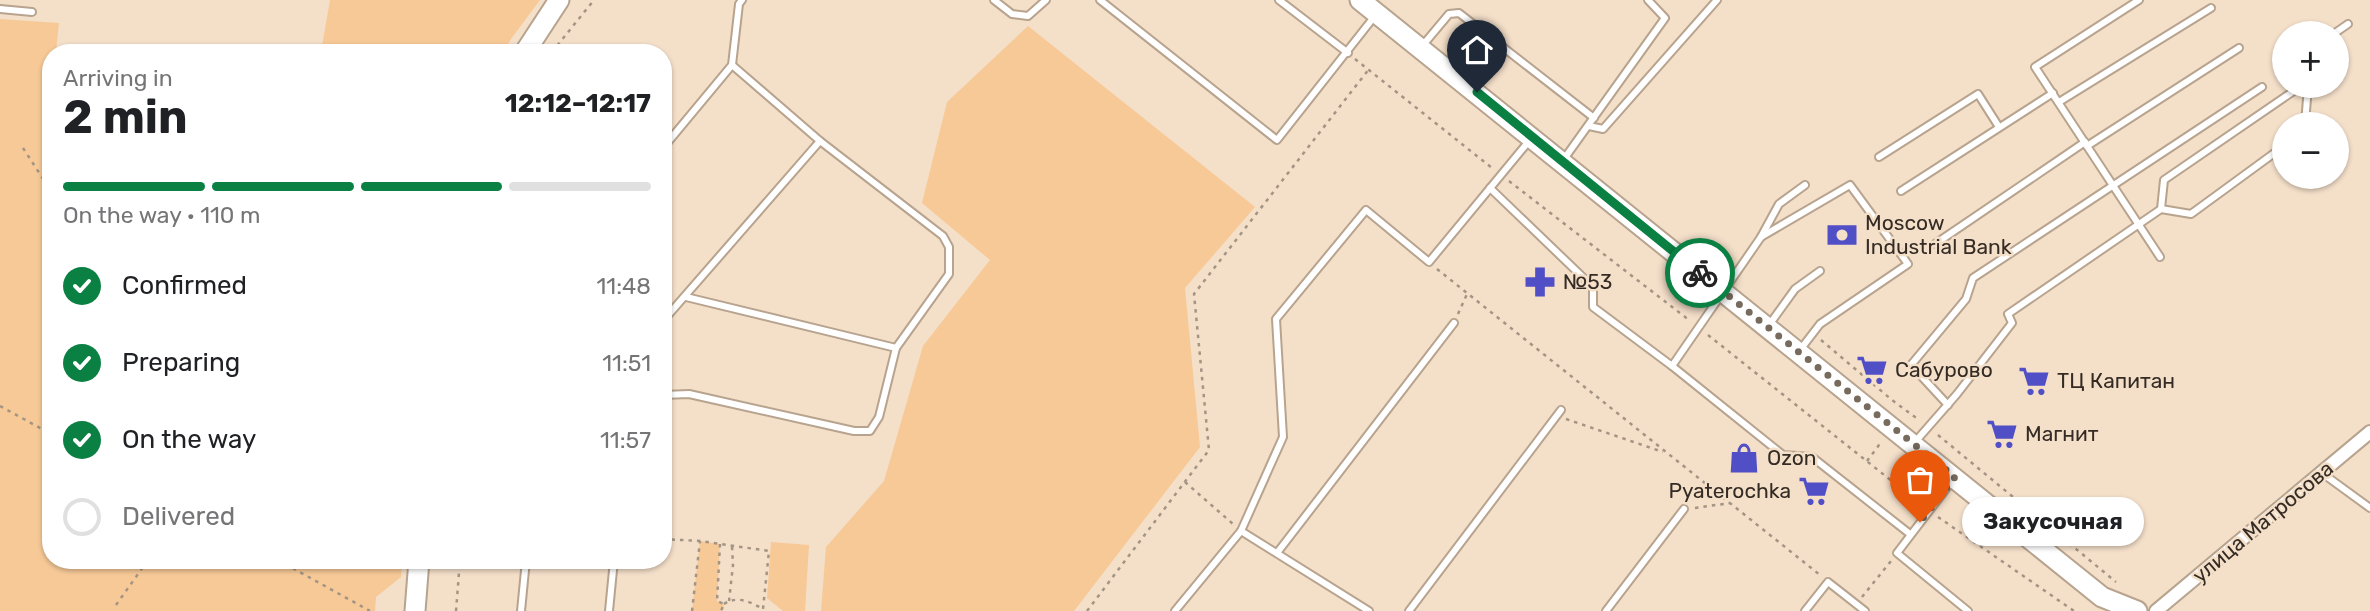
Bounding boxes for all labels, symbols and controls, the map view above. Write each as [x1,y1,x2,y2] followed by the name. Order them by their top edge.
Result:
[1447,20,1507,92] pin
[2272,21,2349,189] map controls
[2272,21,2349,98] button: +
[1458,31,1496,69] icon: home
[63,64,173,92] text: Arriving in
[505,88,651,119] text: 12:12–12:17
[63,90,188,145] text: 2 min
[2272,112,2349,189] button: −
[63,201,261,229] text: On the way · 110 m
[1865,210,2012,259] place label: Moscow Industrial Bank
[1825,218,1859,252] bank icon: Moscow Industrial Bank
[1665,238,1735,308] courier
[1681,254,1719,292] icon: bike
[1523,265,1557,299] pharmacy icon: №53
[63,267,101,305] icon: check
[1563,269,1612,294] place label: №53
[122,270,247,301] text: Confirmed
[597,272,651,300] text: 11:48
[63,344,101,382] icon: check
[122,347,240,378] text: Preparing
[602,349,651,377] text: 11:51
[1855,353,1889,387] supermarket icon: Сабурово
[1895,357,1993,382] place label: Сабурово
[2017,364,2051,398] supermarket icon: ТЦ Капитан
[2057,368,2175,393] place label: ТЦ Капитан
[1985,417,2019,451] supermarket icon: Магнит
[63,421,101,459] icon: check
[2025,421,2099,446] place label: Магнит
[122,424,256,455] text: On the way
[600,426,651,454] text: 11:57
[1727,441,1761,475] shop icon: Ozon
[1767,445,1817,470] place label: Ozon
[1890,450,1950,522] pin
[2187,455,2338,588] street label: улица Матросова
[1901,461,1939,499] icon: bag
[1797,474,1831,508] supermarket icon: Pyaterochka
[1668,478,1791,503] place label: Pyaterochka
[1962,498,2144,546] callout: Закусочная
[122,501,235,532] text: Delivered
[1983,507,2123,535] text: Закусочная

